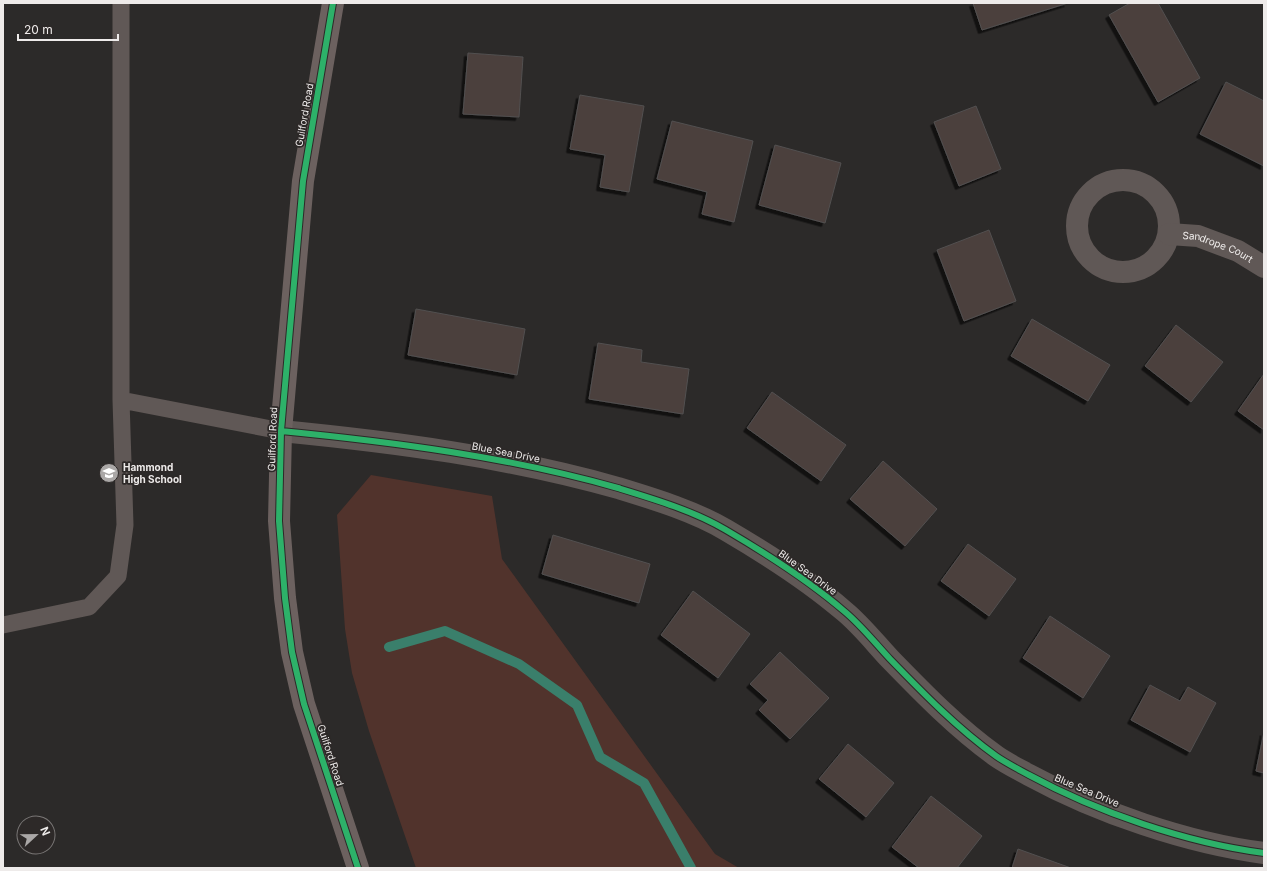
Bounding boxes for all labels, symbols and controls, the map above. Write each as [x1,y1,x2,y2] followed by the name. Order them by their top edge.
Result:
[18,16,118,42] scale bar
[24,22,53,37] text: 20 m
[293,82,315,148] street label: Guilford Road
[1182,229,1256,265] street label: Sandrope Court
[265,407,279,471] street label: Guilford Road
[471,440,541,465] street label: Blue Sea Drive
[123,461,182,486] place label: Hammond High School
[98,462,120,484] school or university icon: Hammond High School
[777,547,840,597] street label: Blue Sea Drive
[315,723,347,787] street label: Guilford Road
[1053,771,1121,809] street label: Blue Sea Drive
[16,815,56,855] north arrow
[37,825,53,838] text: N

